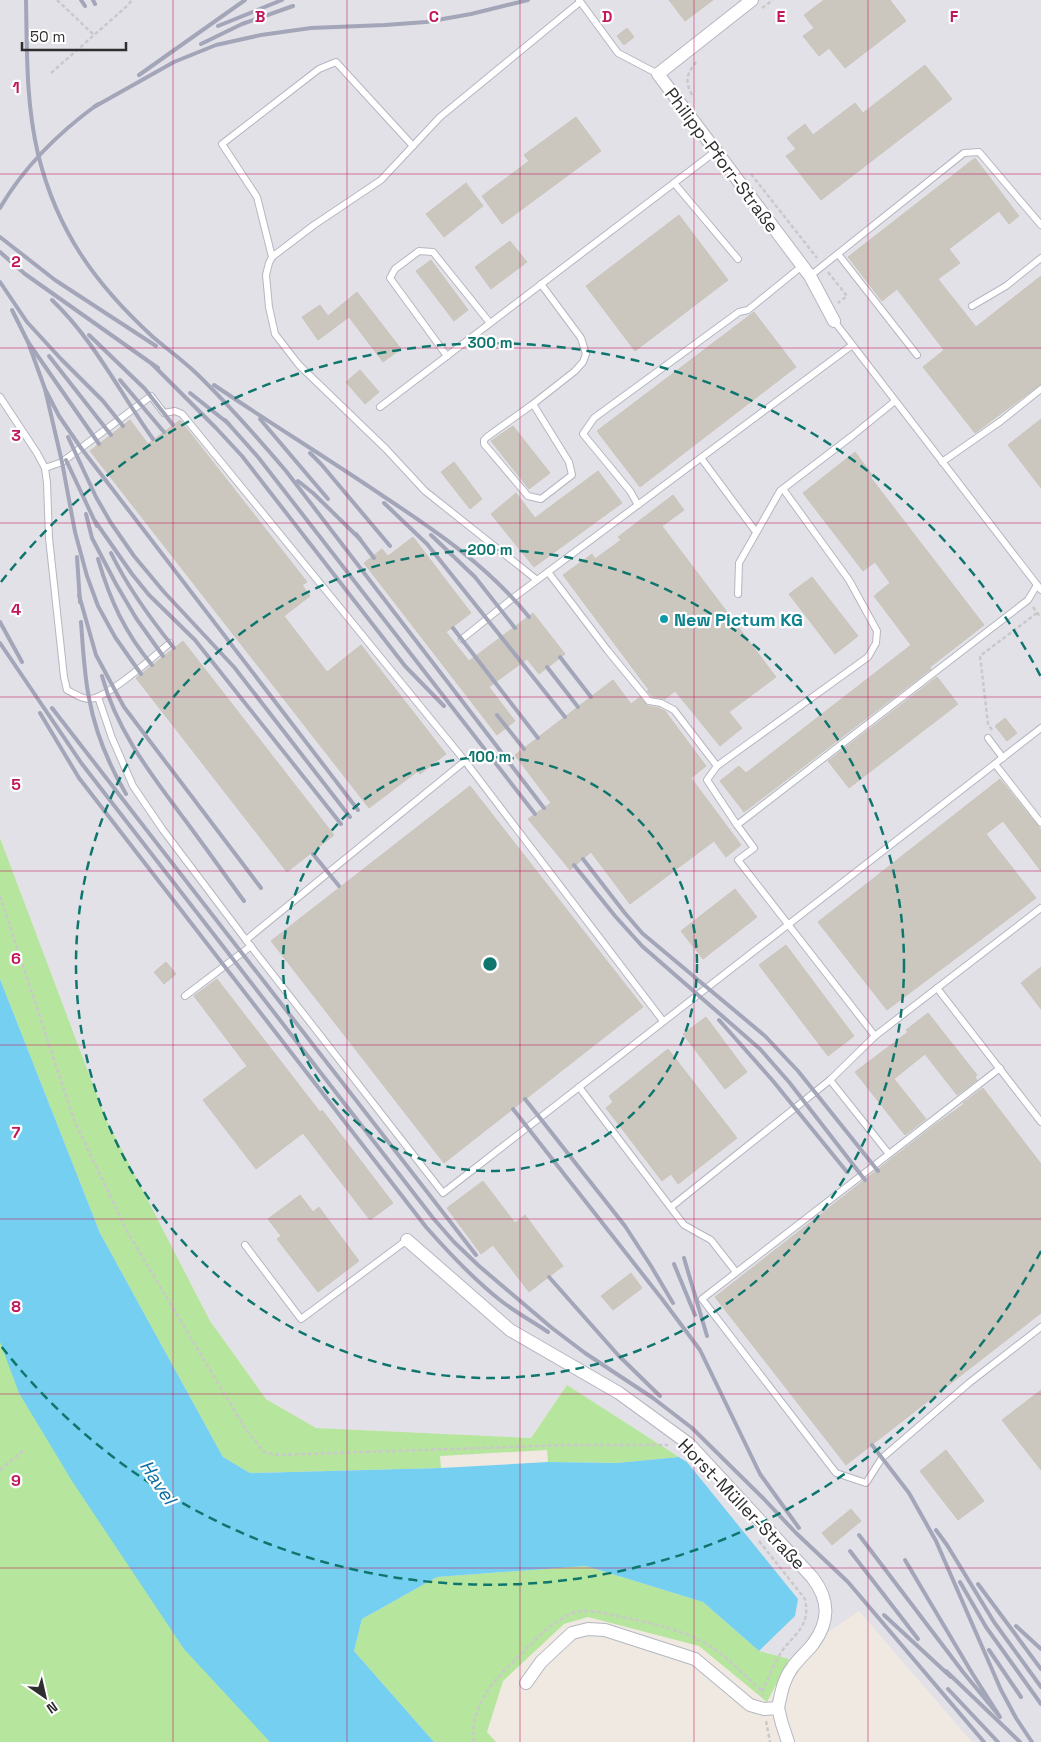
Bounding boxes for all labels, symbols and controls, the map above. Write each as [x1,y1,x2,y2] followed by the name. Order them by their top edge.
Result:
[255,6,265,27] text: B
[429,6,439,27] text: C
[602,6,612,27] text: D
[777,6,786,27] text: E
[950,6,959,27] text: F
[22,20,126,52] scale bar
[30,27,65,46] text: 50 m
[12,77,20,98] text: 1
[660,83,784,237] street label: Philipp-Pforr-Straße
[11,251,21,272] text: 2
[467,333,513,352] text: 300 m
[11,425,21,446] text: 3
[468,540,512,559] text: 200 m
[11,599,21,620] text: 4
[674,608,803,631] place label: New Pictum KG
[658,613,670,625] marker: New Pictum KG
[469,747,511,766] text: 100 m
[11,774,21,795] text: 5
[11,948,21,969] text: 6
[481,955,499,973] centre of rings
[12,1122,21,1143] text: 7
[11,1296,21,1317] text: 8
[673,1434,811,1574] street label: Horst-Müller-Straße
[134,1455,183,1511] water label: Havel
[11,1470,21,1491] text: 9
[20,1672,70,1722] north arrow
[43,1698,61,1718] text: N

